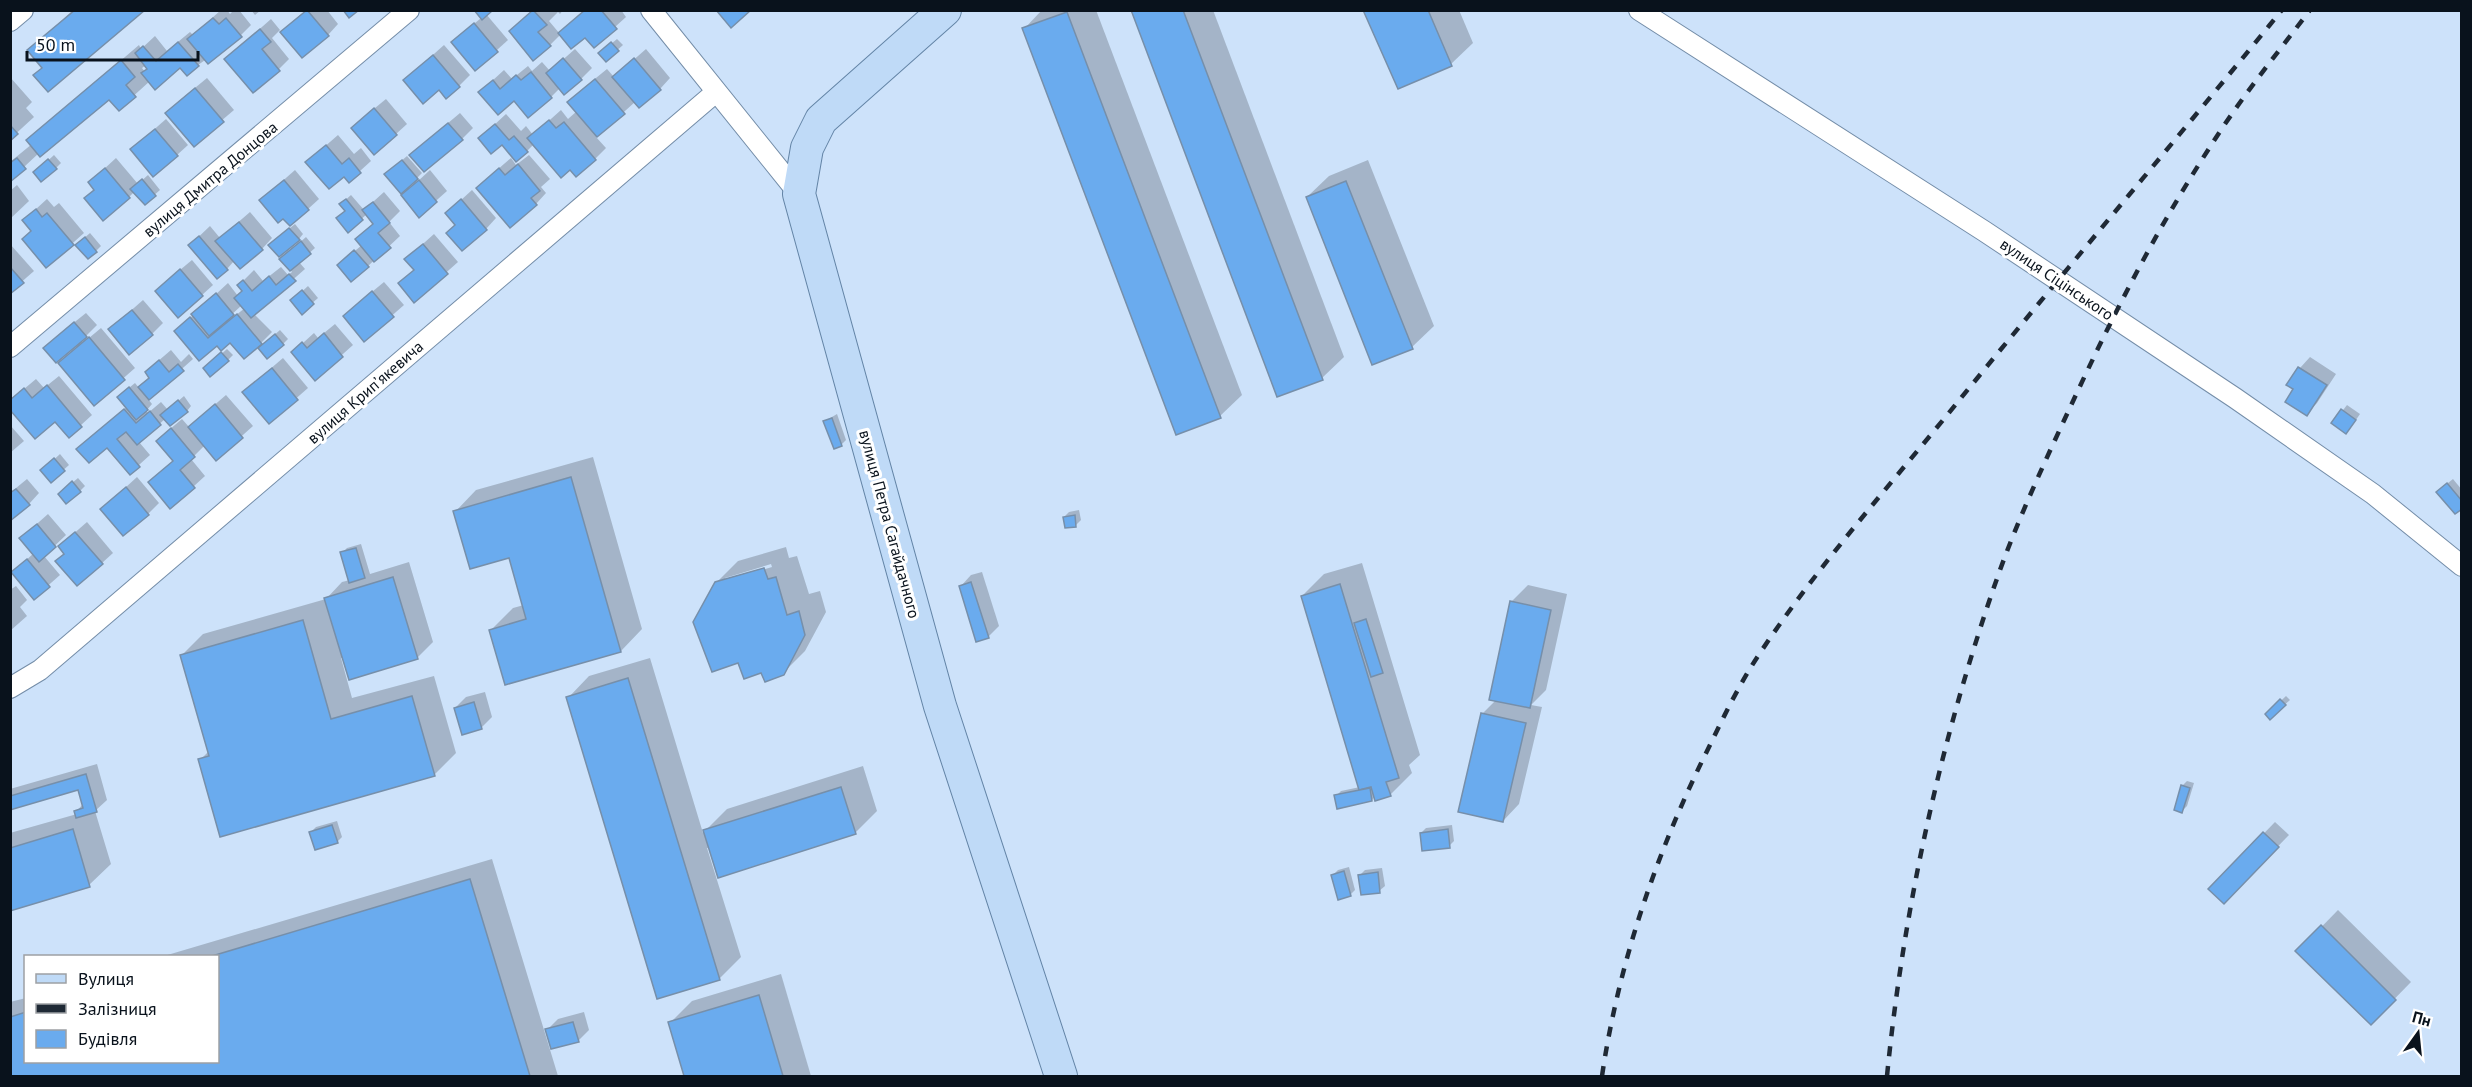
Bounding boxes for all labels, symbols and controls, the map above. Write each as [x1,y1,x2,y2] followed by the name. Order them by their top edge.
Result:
[27,24,198,62] scale bar
[36,33,75,56] text: 50 m
[139,117,281,241] street label: вулиця Дмитра Донцова
[1996,234,2118,324] street label: вулиця Сіцінського
[303,336,427,448] street label: вулиця Крипʼякевича
[855,428,925,620] street label: вулиця Петра Сагайдачного
[24,955,219,1063] legend
[78,967,134,990] text: Вулиця
[78,997,156,1020] text: Залізниця
[2388,1003,2448,1063] north arrow
[2410,1006,2434,1031] text: Пн
[78,1027,137,1050] text: Будівля

